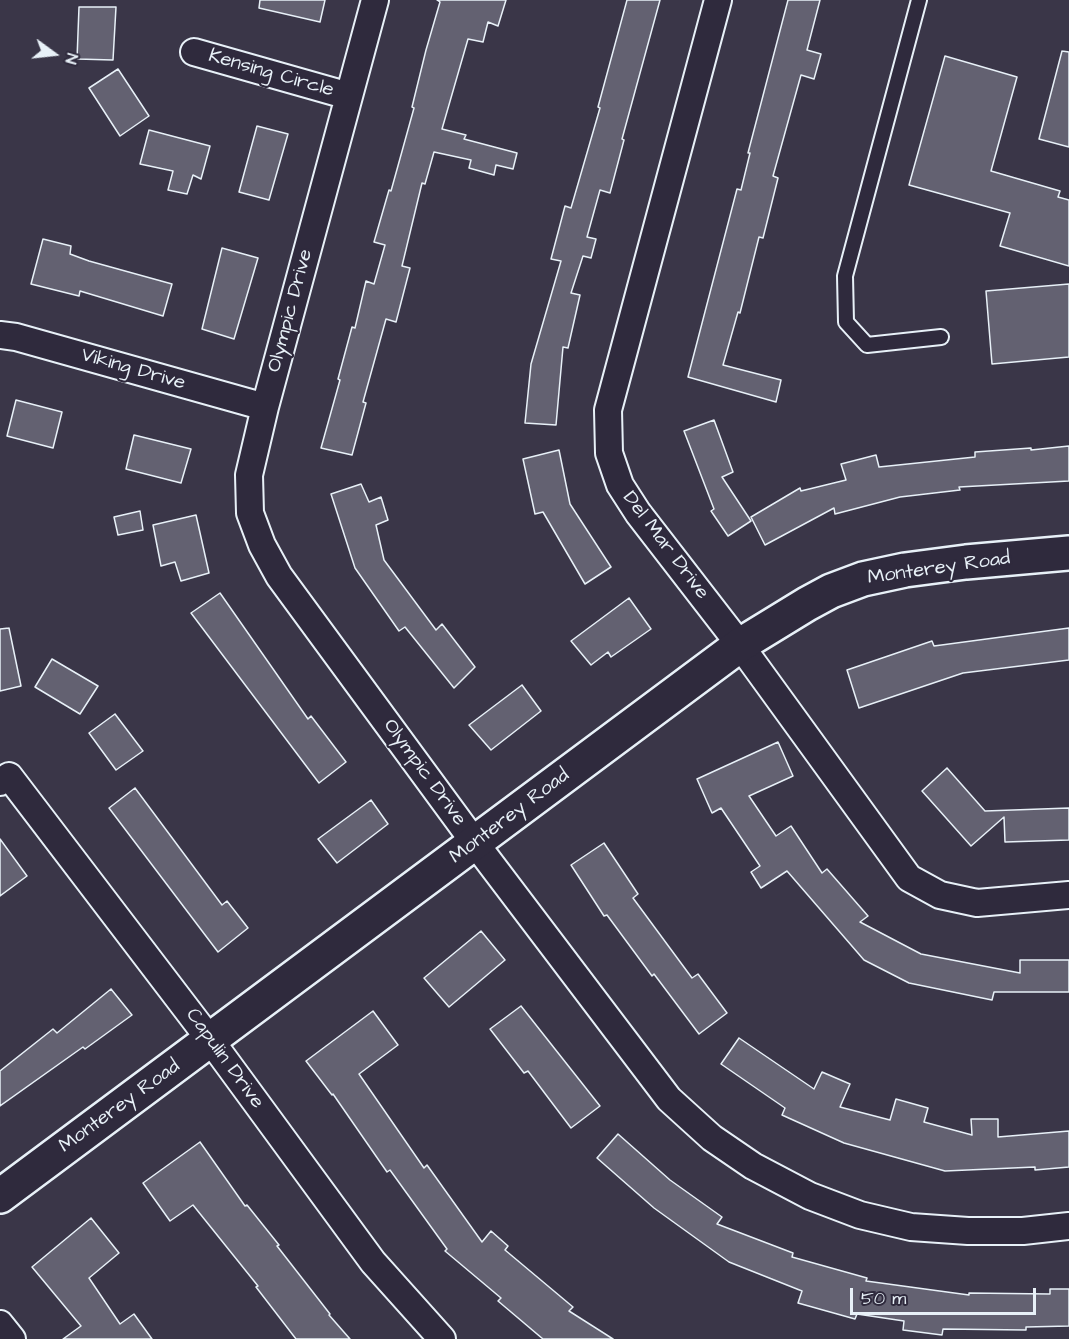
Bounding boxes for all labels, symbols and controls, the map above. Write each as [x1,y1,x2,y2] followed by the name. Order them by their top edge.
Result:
[24,24,84,84] north arrow
[206,45,336,103] street label: Kensing Circle
[59,51,83,66] text: N
[263,247,319,375] street label: Olympic Drive
[78,344,188,396] street label: Viking Drive
[617,487,713,605] street label: Del Mar Drive
[866,547,1012,591] street label: Monterey Road
[377,715,471,831] street label: Olympic Drive
[445,764,575,870] street label: Monterey Road
[180,1004,268,1114] street label: Capulin Drive
[55,1055,185,1159] street label: Monterey Road
[853,1276,1039,1314] scale bar
[861,1286,906,1311] text: 50 m

